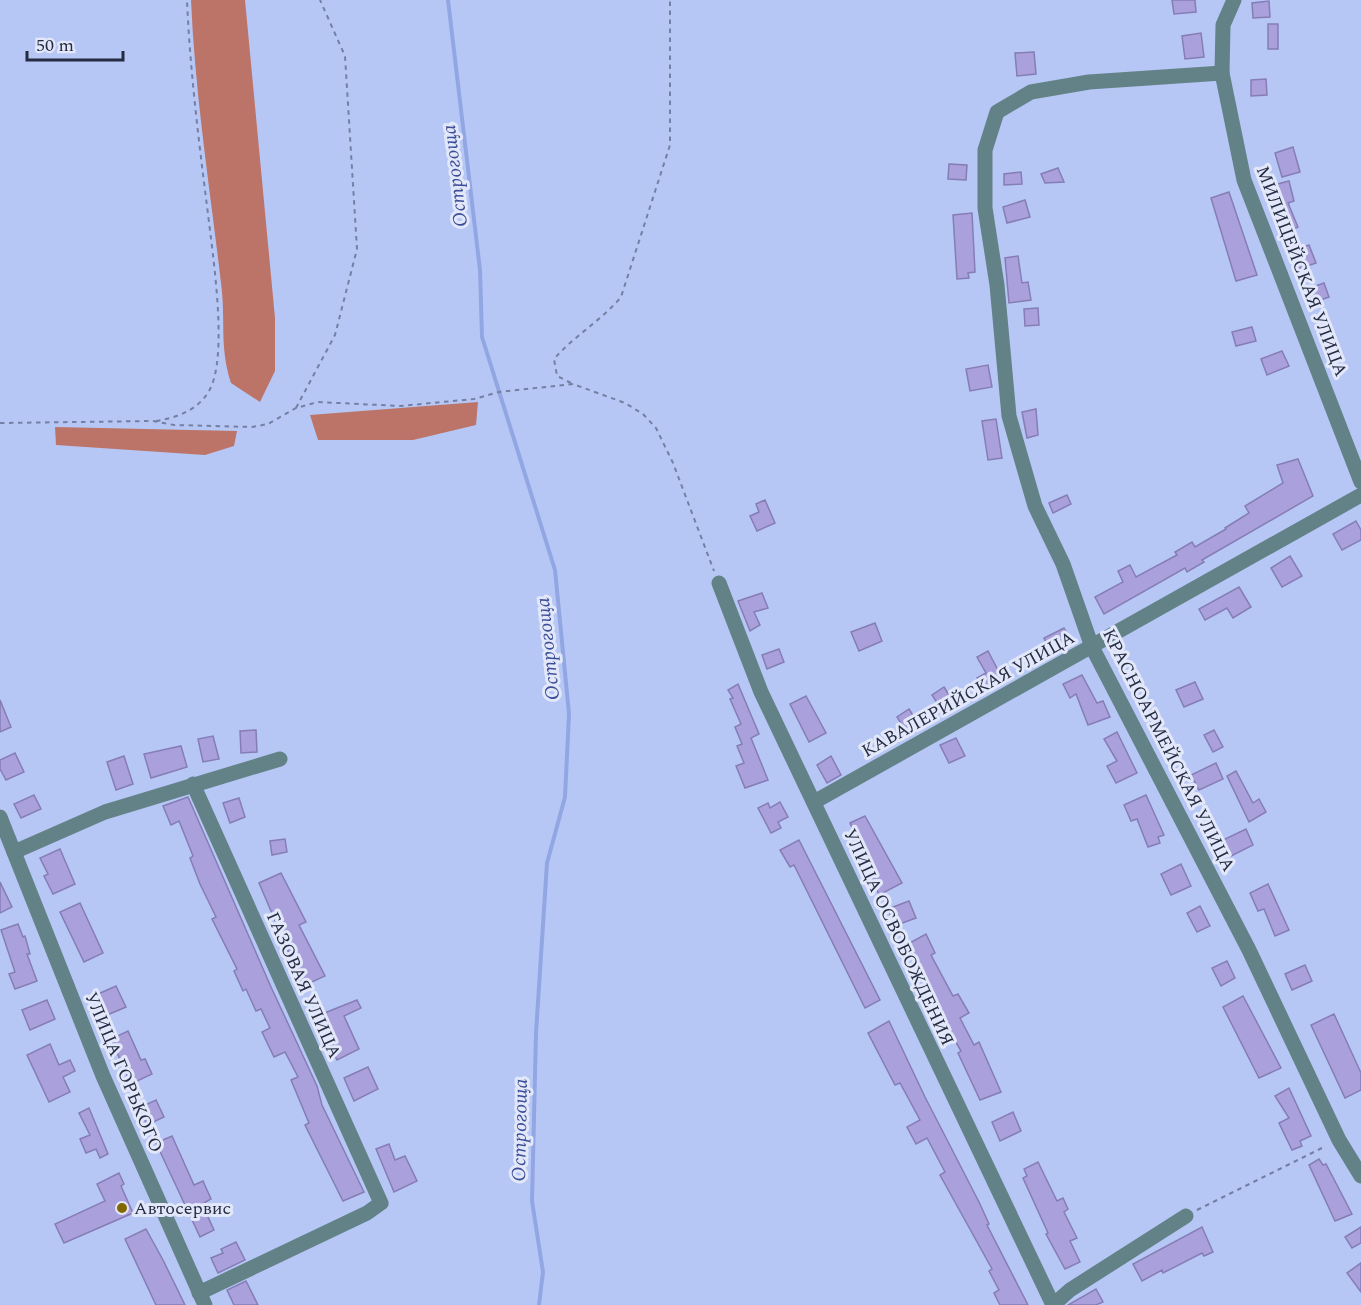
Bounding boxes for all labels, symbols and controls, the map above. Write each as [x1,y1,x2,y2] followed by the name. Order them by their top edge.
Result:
[27,24,123,62] scale bar
[36,32,74,59] text: 50 m
[434,123,476,229] water label: Острогоща
[1249,162,1354,380] street label: МИЛИЦЕЙСКАЯ УЛИЦА
[528,596,568,702] water label: Острогоща
[857,624,1080,764] street label: КАВАЛЕРИЙСКАЯ УЛИЦА
[1095,624,1242,877] street label: КРАСНОАРМЕЙСКАЯ УЛИЦА
[836,824,961,1050] street label: УЛИЦА ОСВОБОЖДЕНИЯ
[259,907,348,1063] street label: ГАЗОВАЯ УЛИЦА
[78,988,170,1157] street label: УЛИЦА ГОРЬКОГО
[504,1078,536,1182] water label: Острогоща
[134,1195,231,1222] place label: Автосервис
[115,1201,129,1215] marker: Автосервис

